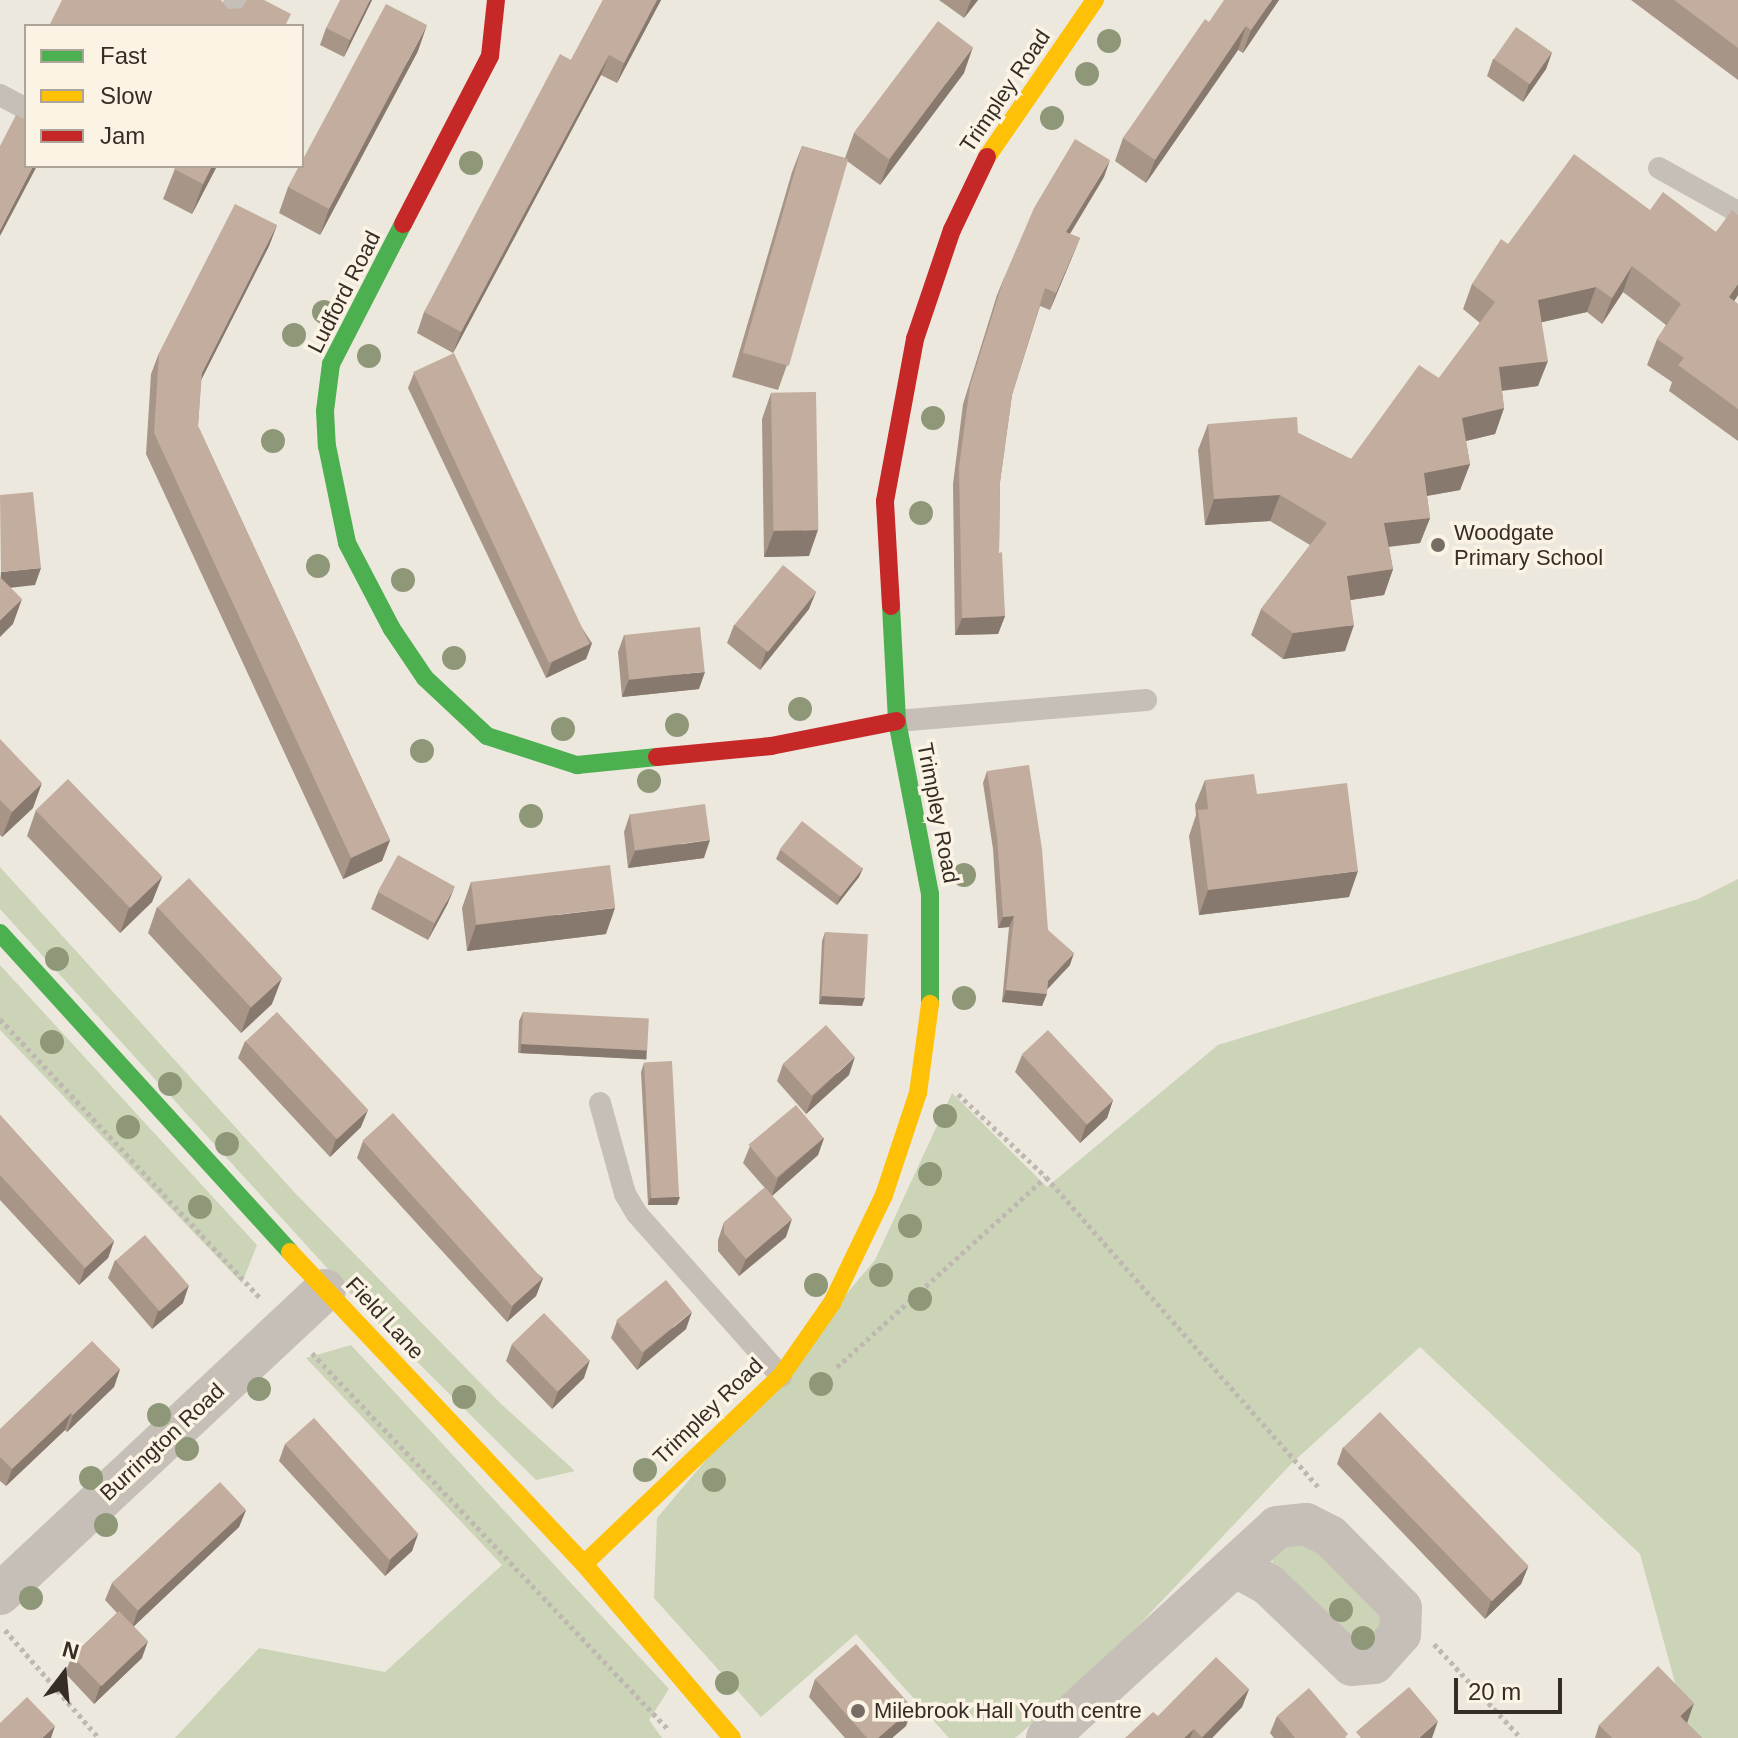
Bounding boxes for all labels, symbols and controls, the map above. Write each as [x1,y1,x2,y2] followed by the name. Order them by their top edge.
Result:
[24,24,304,168] legend
[954,25,1056,157] street label: Trimpley Road
[100,42,147,69] text: Fast
[100,82,152,109] text: Slow
[100,122,145,149] text: Jam
[302,227,386,357] street label: Ludford Road
[1454,519,1603,570] place label: Woodgate Primary School
[1429,536,1447,554] marker: Woodgate Primary School
[911,741,965,885] street label: Trimpley Road
[340,1271,430,1365] street label: Field Lane
[648,1352,768,1470] street label: Trimpley Road
[94,1378,230,1506] street label: Burrington Road
[24,1634,104,1714] north arrow
[60,1636,82,1665] text: N
[1458,1662,1566,1712] scale bar
[1468,1678,1521,1705] text: 20 m
[874,1698,1142,1724] place label: Milebrook Hall Youth centre
[849,1702,867,1720] marker: Milebrook Hall Youth centre

